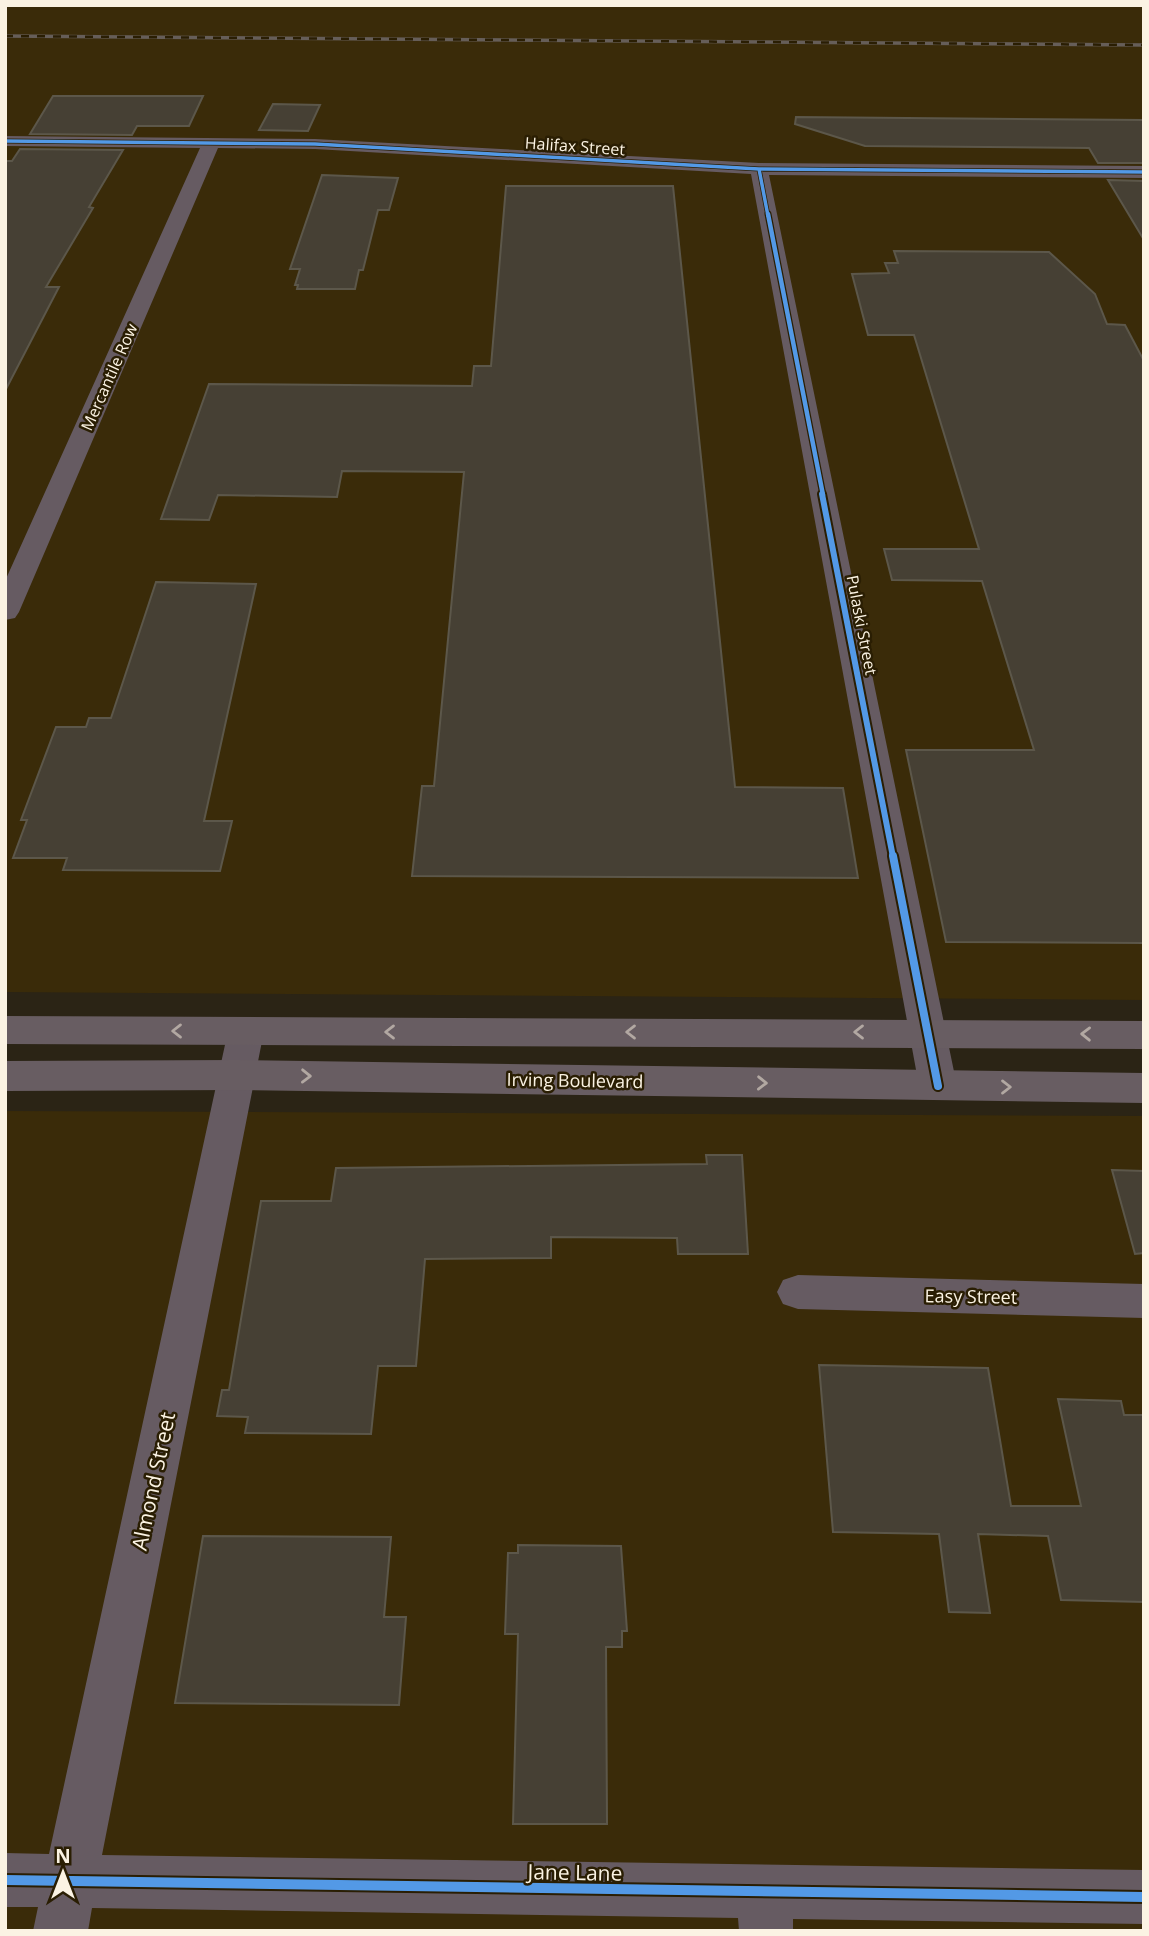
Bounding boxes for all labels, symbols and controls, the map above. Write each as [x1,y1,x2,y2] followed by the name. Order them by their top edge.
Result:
[524,132,626,160] street label: Halifax Street
[76,319,143,434] street label: Mercantile Row
[842,573,883,677] street label: Pulaski Street
[172,1023,182,1039] one-way arrow
[384,1024,395,1040] one-way arrow
[626,1024,636,1040] one-way arrow
[853,1024,864,1040] one-way arrow
[1081,1026,1091,1042] one-way arrow
[506,1067,644,1093] street label: Irving Boulevard
[300,1069,311,1084] one-way arrow
[757,1075,768,1091] one-way arrow
[1002,1079,1012,1095] one-way arrow
[925,1283,1017,1309] street label: Easy Street
[125,1409,181,1553] street label: Almond Street
[28,1838,98,1908] north arrow
[55,1843,71,1869] text: N
[525,1857,623,1887] street label: Jane Lane

